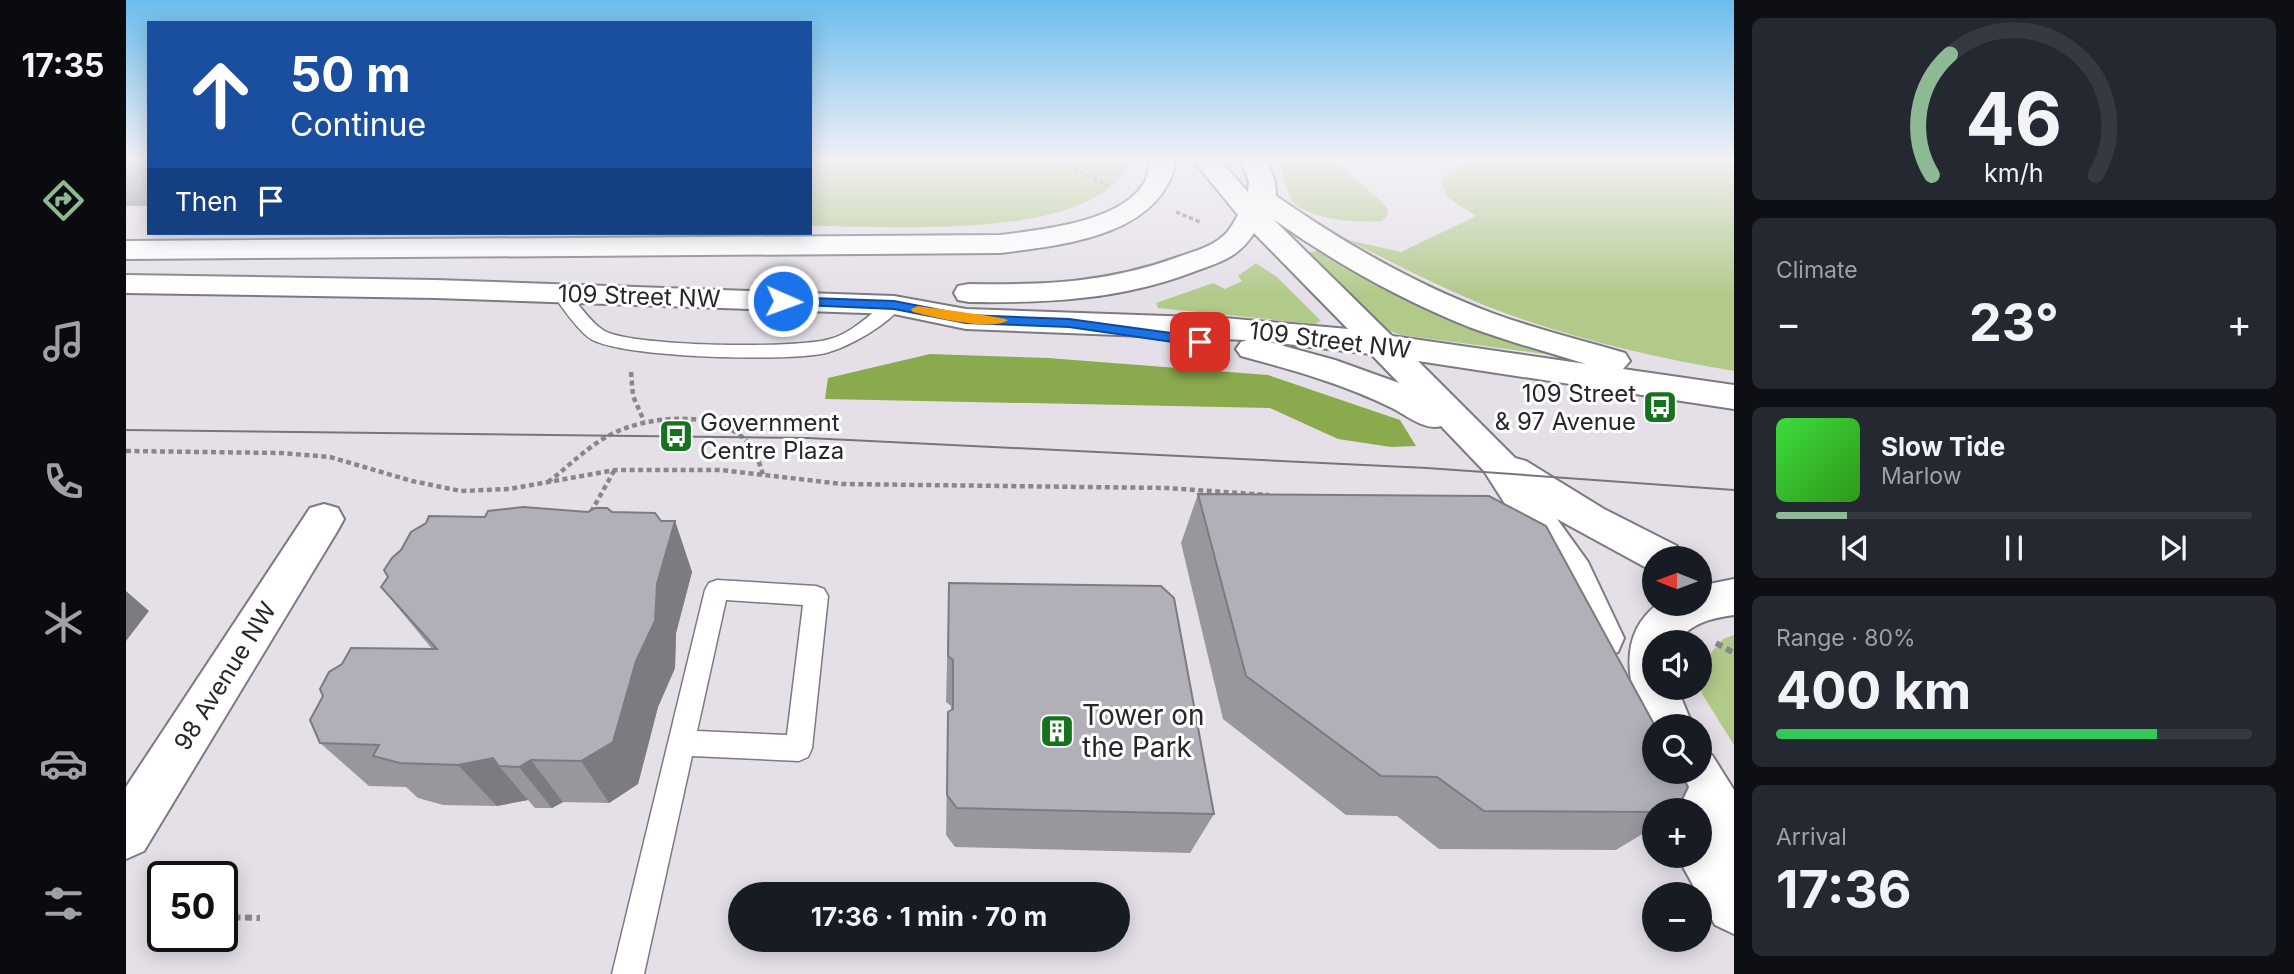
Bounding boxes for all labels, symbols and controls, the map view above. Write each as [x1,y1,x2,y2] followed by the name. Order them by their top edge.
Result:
[290,45,411,104] text: 50 m
[21,46,105,85] text: 17:35
[175,49,266,140] icon: ahead
[1966,74,2062,163] text: 46
[290,105,426,144] text: Continue
[1984,158,2044,188] text: km/h
[39,176,88,225] icon: directions
[252,182,290,220] icon: arrive
[175,186,238,217] text: Then
[1776,256,1858,284] text: Climate
[746,264,820,338] position arrow
[557,279,721,313] street label: 109 Street NW
[1969,291,2059,354] text: 23°
[1776,300,1801,346] text: −
[2227,300,2252,346] text: +
[1170,312,1230,372] pin
[1247,316,1413,364] street label: 109 Street NW
[39,317,88,366] icon: music
[1181,323,1219,361] icon: arrive
[1495,379,1636,436] place label: 109 Street & 97 Avenue
[1641,388,1679,426] bus stop icon: 109 Street & 97 Avenue
[700,408,844,465] place label: Government Centre Plaza
[657,417,695,455] bus stop icon: Government Centre Plaza
[1881,431,2005,462] text: Slow Tide
[39,457,88,506] icon: phone
[1881,462,1961,490] text: Marlow
[1836,529,1874,567] icon: previous
[1995,529,2033,567] icon: pause
[2154,529,2192,567] icon: next
[1642,546,1712,616] north arrow
[1642,546,1712,952] map controls
[168,596,282,755] street label: 98 Avenue NW
[39,598,88,647] icon: climate
[1776,624,1916,652] text: Range · 80%
[1642,630,1712,700] button: sound
[1776,659,1971,722] text: 400 km
[1082,698,1205,764] place label: Tower on the Park
[1038,712,1076,750] building icon: Tower on the Park
[1642,714,1712,784] button: search
[39,739,88,788] icon: car
[1642,798,1712,868] button: +
[1776,823,1847,851] text: Arrival
[1776,858,1912,921] text: 17:36
[147,861,238,952] speed limit sign: 50
[39,879,88,928] icon: filters
[1642,882,1712,952] button: −
[811,901,1047,932] text: 17:36 · 1 min · 70 m

